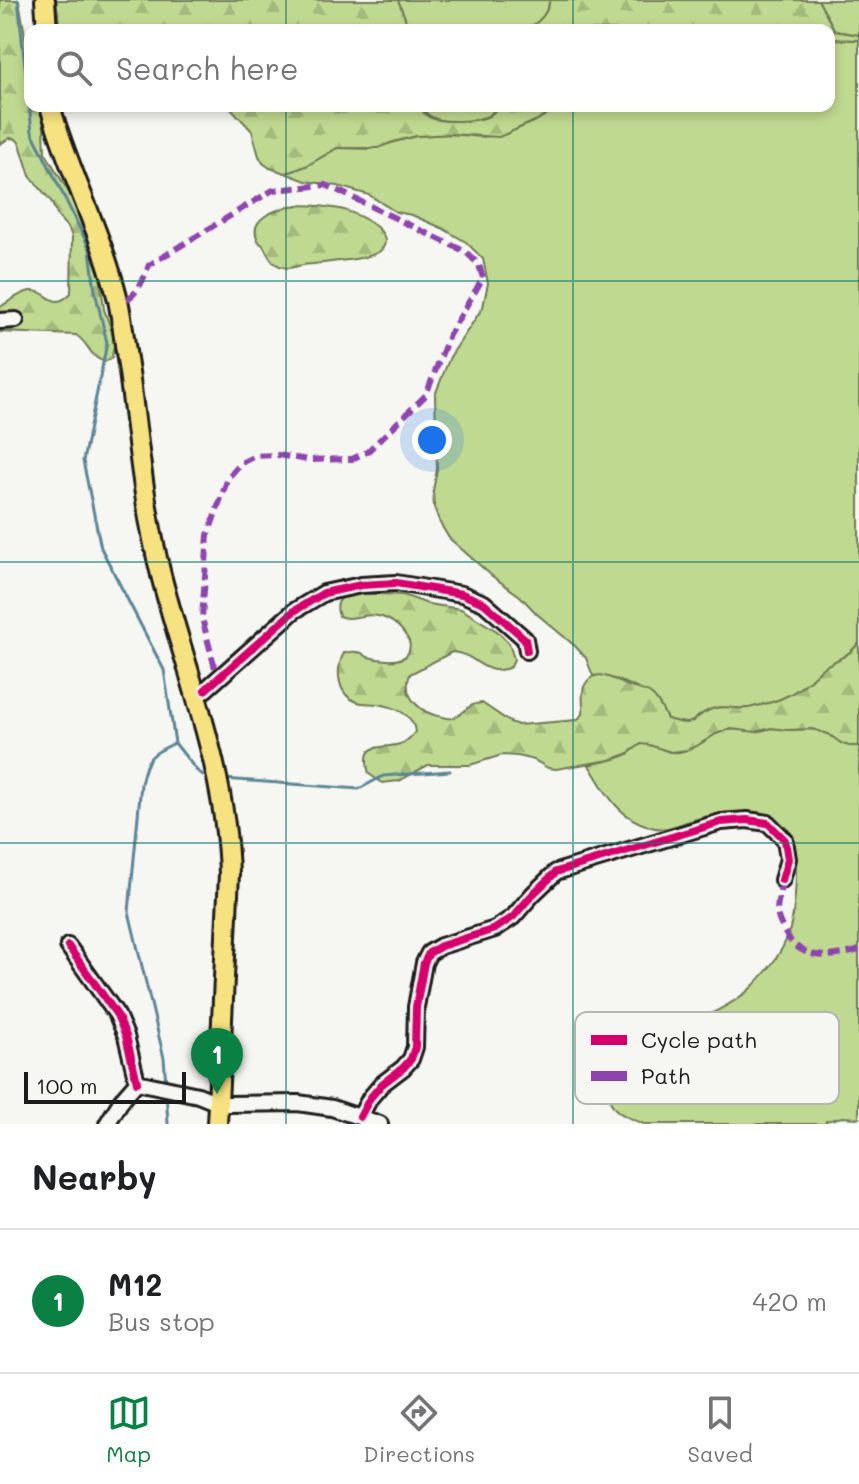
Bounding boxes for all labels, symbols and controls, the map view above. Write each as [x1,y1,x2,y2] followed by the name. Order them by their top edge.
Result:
[24,24,835,112] search box
[52,46,96,90] icon: search
[116,48,299,88] text: Search here
[412,420,452,460] your location
[575,1012,839,1104] legend
[641,1025,757,1054] text: Cycle path
[191,1028,243,1094] pin: 1
[641,1061,690,1090] text: Path
[24,1068,186,1104] scale bar
[36,1071,98,1100] text: 100 m
[32,1154,157,1199] text: Nearby
[108,1264,162,1304] text: M12
[52,1284,64,1318] text: 1
[752,1284,827,1318] text: 420 m
[108,1304,215,1338] text: Bus stop
[106,1391,151,1468] tab: Map
[363,1391,475,1468] tab: Directions
[688,1391,753,1468] tab: Saved

